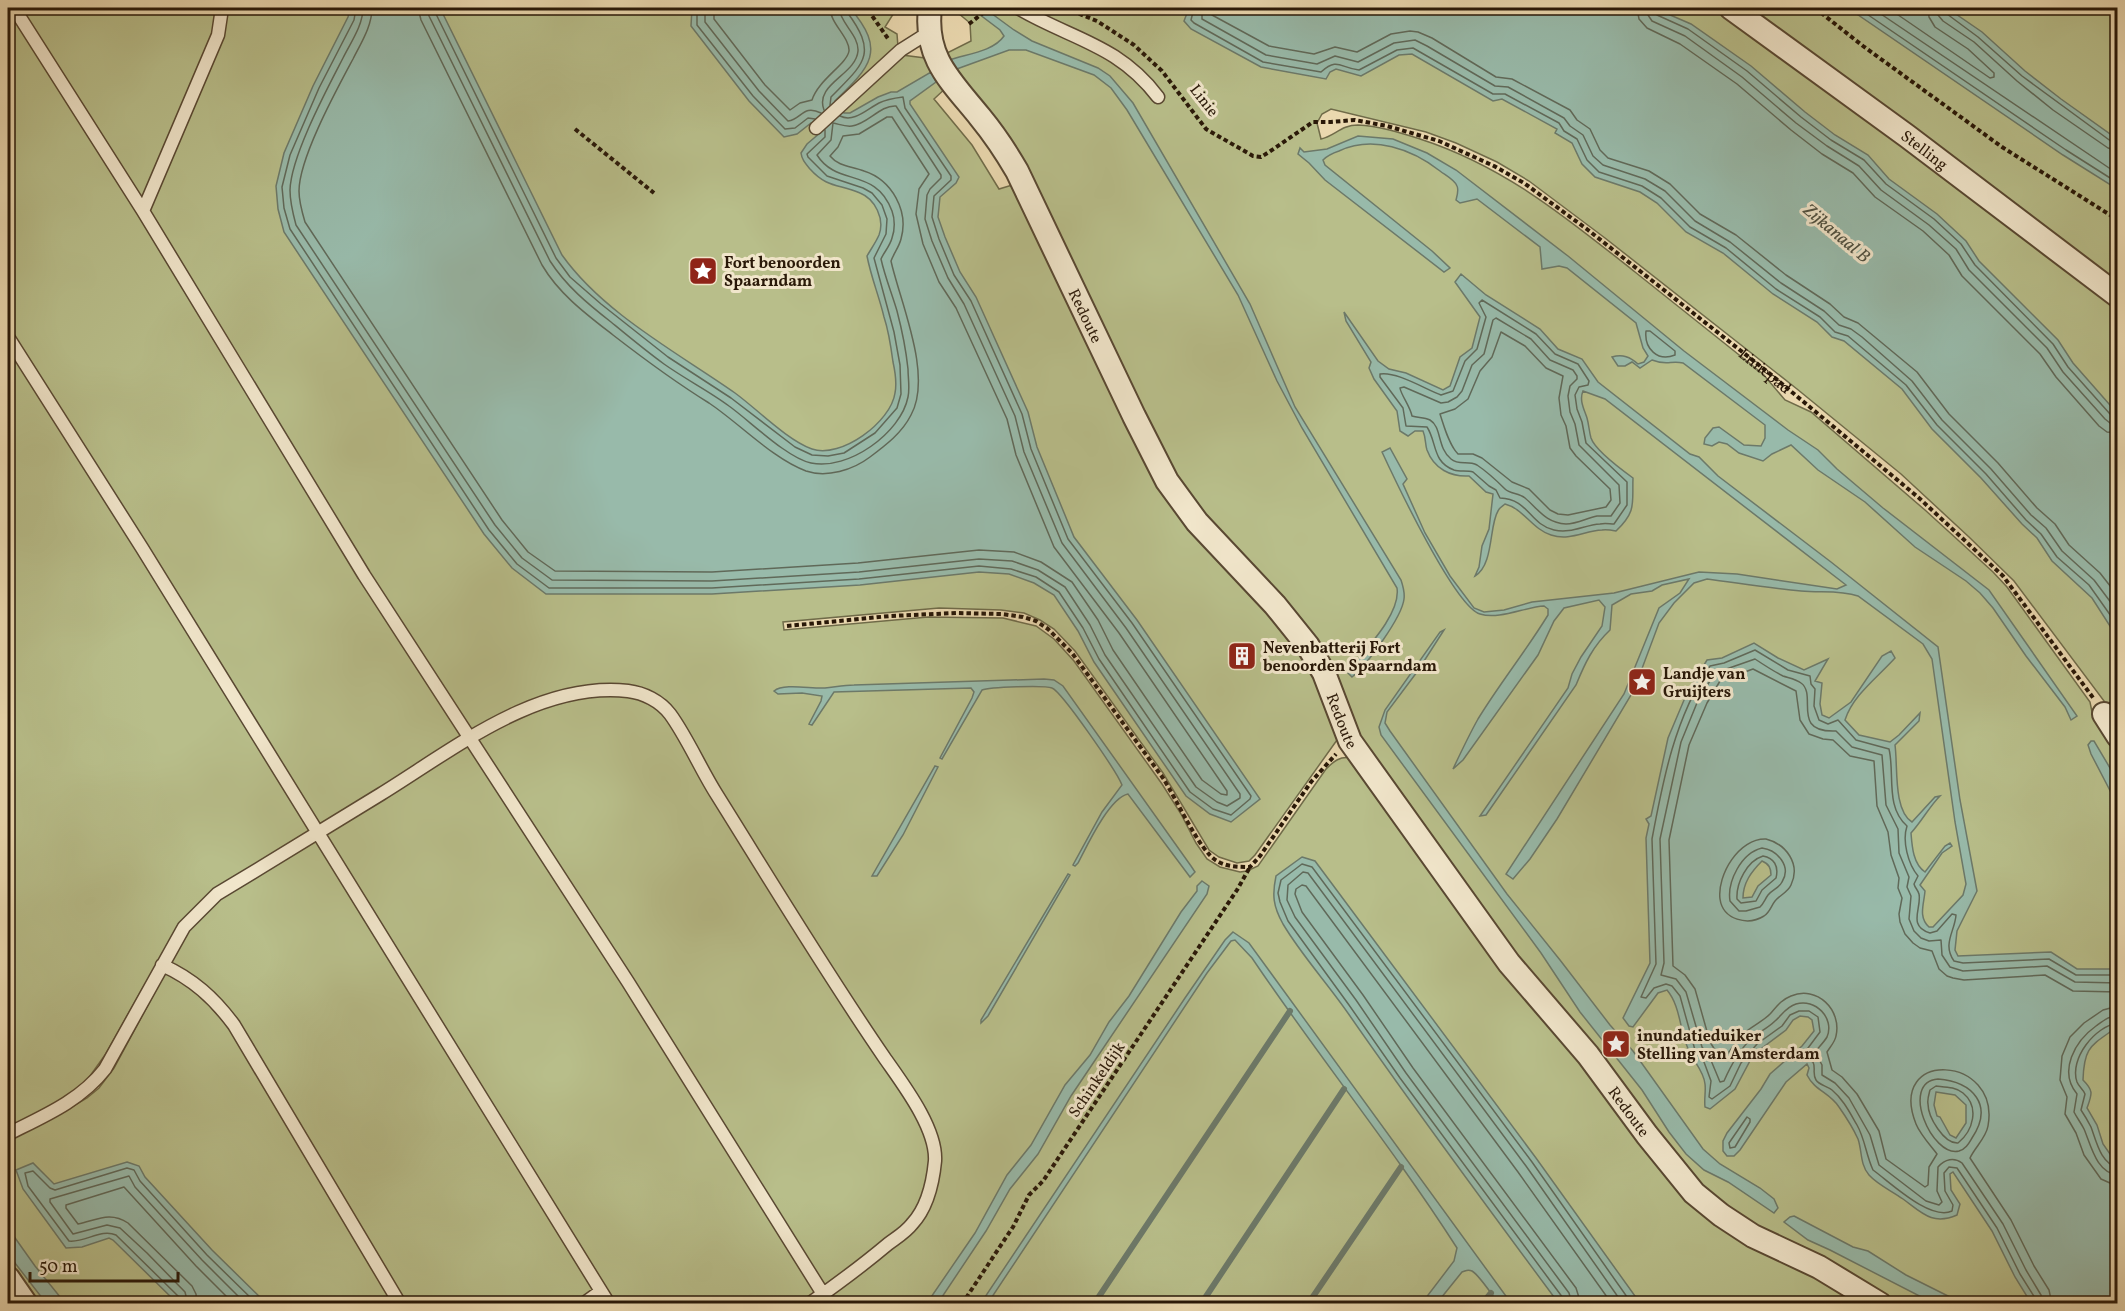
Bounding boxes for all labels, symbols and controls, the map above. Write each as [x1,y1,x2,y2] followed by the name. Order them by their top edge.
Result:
[1184,80,1223,122] street label: Linie
[1896,126,1952,176] street label: Stelling
[1797,198,1875,270] water label: Zijkanaal B
[724,253,841,293] place label: Fort benoorden Spaarndam
[687,255,719,287] place icon: Fort benoorden Spaarndam
[1062,285,1107,347] street label: Redoute
[1733,344,1795,400] street label: Liniepad
[1263,638,1437,678] place label: Nevenbatterij Fort benoorden Spaarndam
[1226,640,1258,672] building icon: Nevenbatterij Fort benoorden Spaarndam
[1663,664,1746,704] place label: Landje van Gruijters
[1626,666,1658,698] place icon: Landje van Gruijters
[1320,690,1361,754] street label: Redoute
[1637,1026,1820,1066] place label: inundatieduiker Stelling van Amsterdam
[1600,1028,1632,1060] place icon: inundatieduiker Stelling van Amsterdam
[1064,1038,1131,1122] street label: Schinkeldijk
[1602,1083,1654,1142] street label: Redoute
[30,1245,178,1283] scale bar
[39,1255,78,1280] text: 50 m

